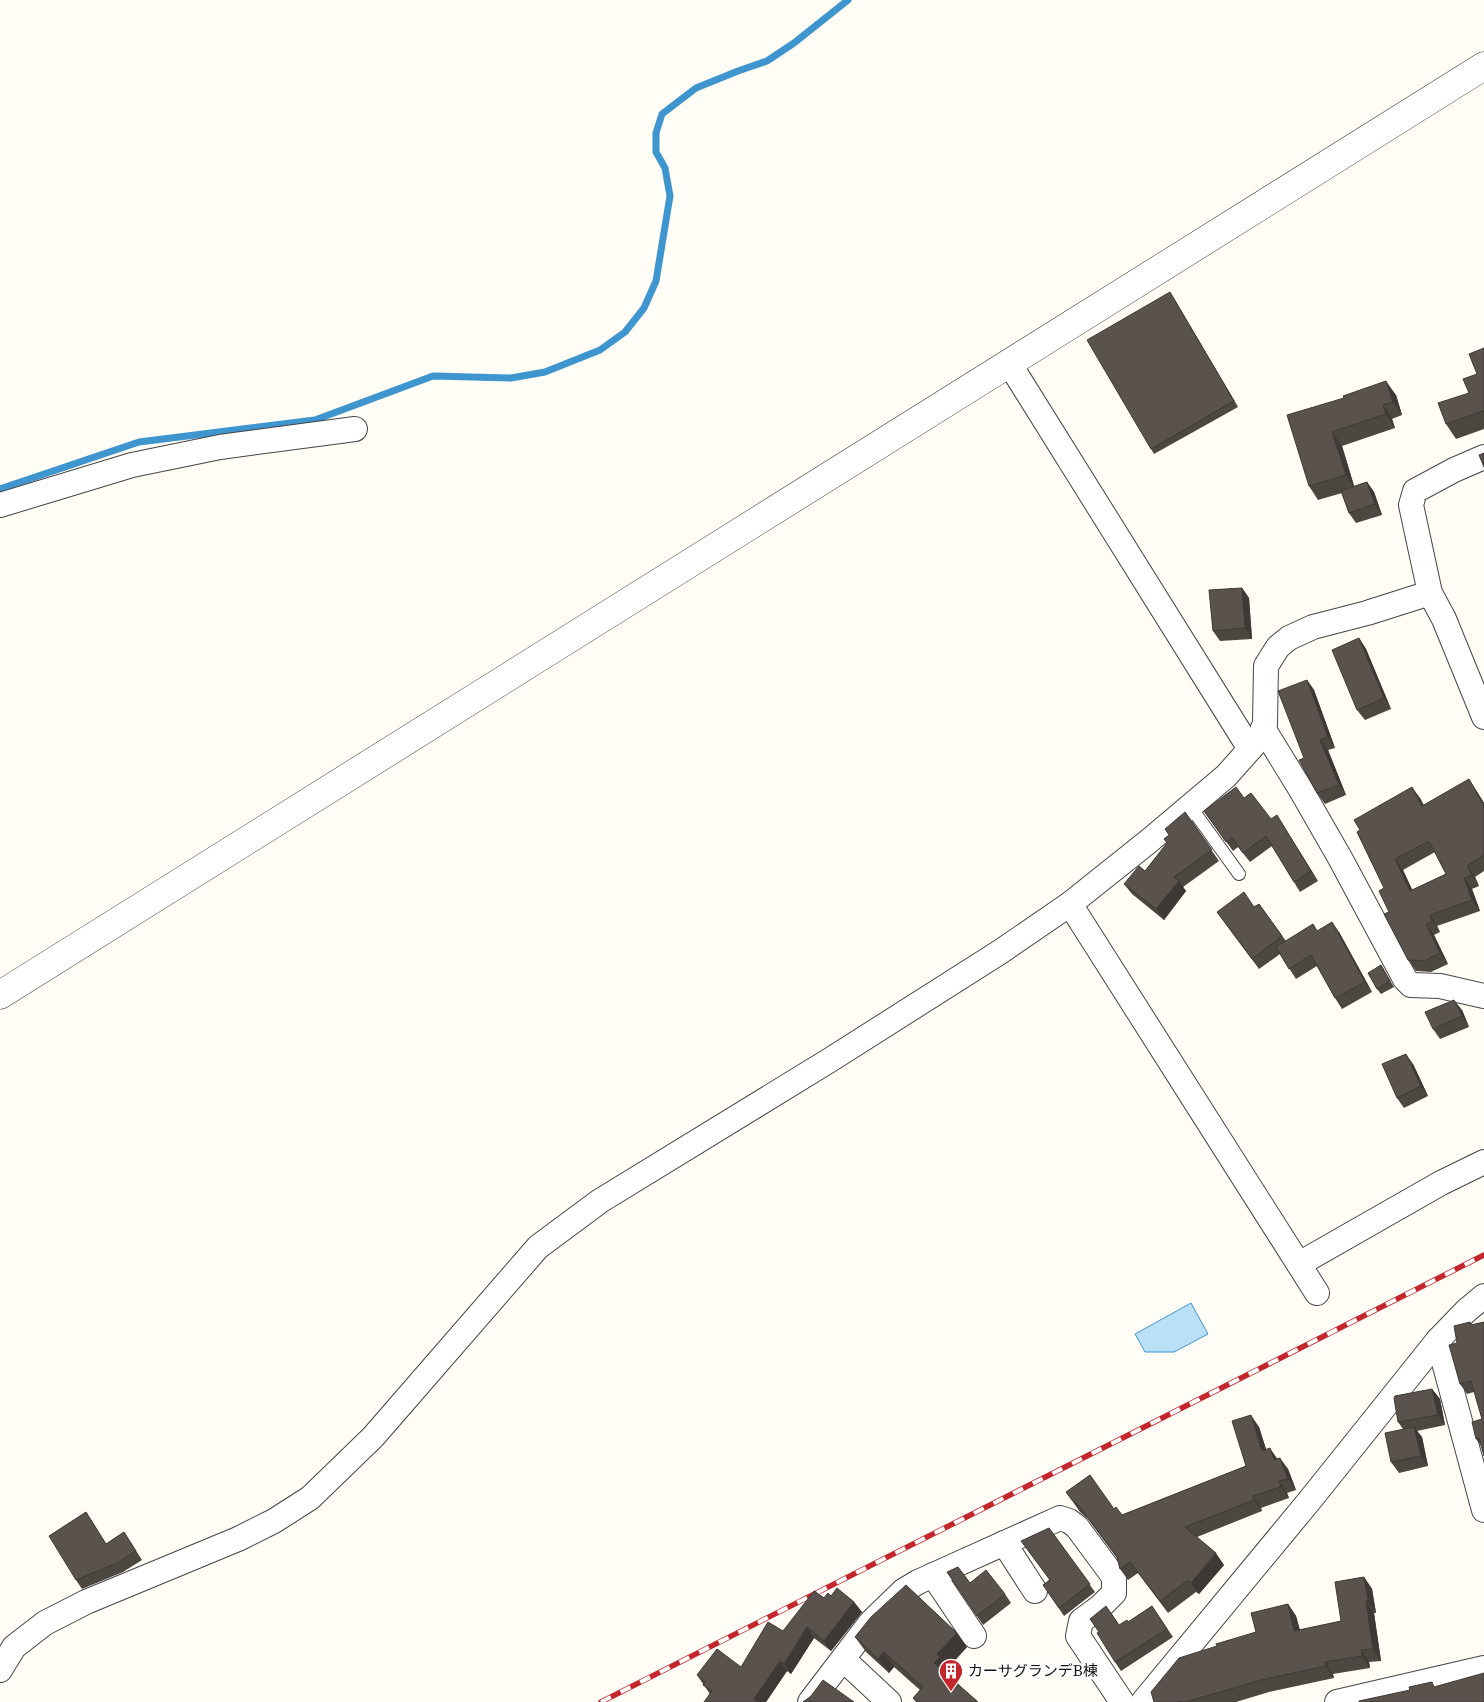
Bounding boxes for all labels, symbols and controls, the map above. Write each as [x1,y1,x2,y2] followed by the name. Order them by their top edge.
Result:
[938,1658,964,1692] building icon: カーサグランデB棟
[968,1662,1098,1680] place label: カーサグランデB棟

